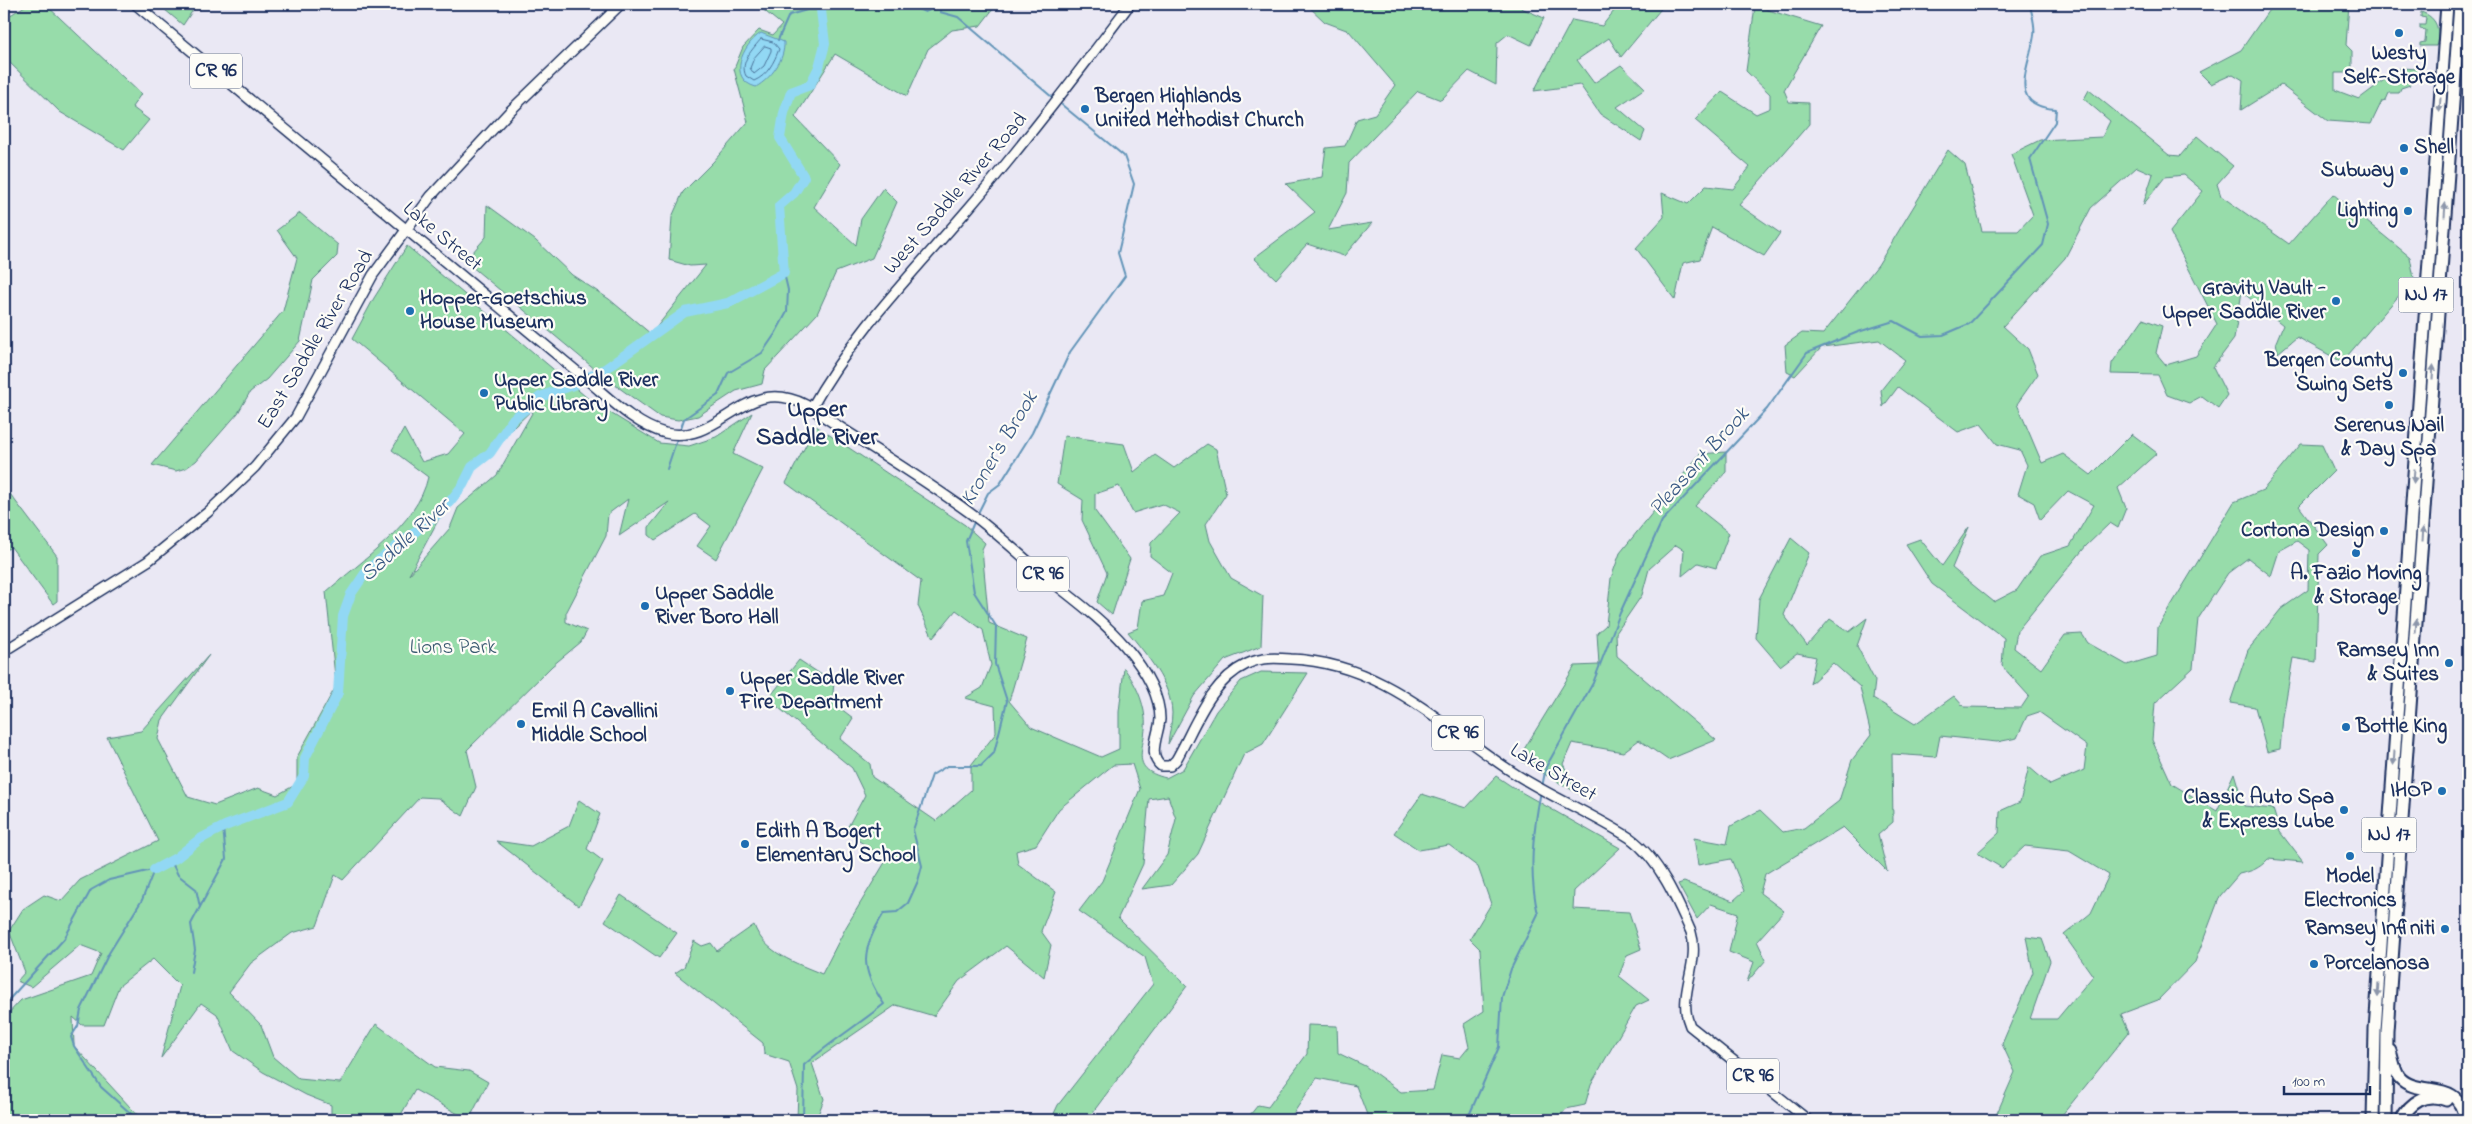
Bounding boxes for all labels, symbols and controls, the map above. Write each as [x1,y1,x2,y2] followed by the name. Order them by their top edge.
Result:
[2393,27,2405,39] marker: Westy Self-Storage
[2343,39,2456,95] place label: Westy Self-Storage
[190,54,242,88] road number: CR 96
[1094,82,1304,136] place label: Bergen Highlands United Methodist Church
[2436,97,2444,113] one-way arrow
[1079,103,1091,115] marker: Bergen Highlands United Methodist Church
[877,106,1035,282] street label: West Saddle River Road
[2414,133,2454,163] place label: Shell
[2398,142,2410,154] marker: Shell
[2321,156,2394,188] place label: Subway
[2398,165,2410,177] marker: Subway
[396,195,488,279] street label: Lake Street
[2337,196,2398,228] place label: Lighting
[2441,202,2449,218] one-way arrow
[2402,205,2414,217] marker: Lighting
[250,244,382,435] street label: East Saddle River Road
[2162,274,2326,328] place label: Gravity Vault - Upper Saddle River
[2398,278,2454,312] road number: NJ 17
[420,284,587,338] place label: Hopper-Goetschius House Museum
[2330,295,2342,307] marker: Gravity Vault - Upper Saddle River
[404,305,416,317] marker: Hopper-Goetschius House Museum
[2264,346,2393,402] place label: Bergen County Swing Sets
[2429,364,2437,380] one-way arrow
[494,366,658,422] place label: Upper Saddle River Public Library
[2397,367,2409,379] marker: Bergen County Swing Sets
[953,384,1048,512] water label: Kroner's Brook
[478,387,490,399] marker: Upper Saddle River Public Library
[756,393,879,456] district label: Upper Saddle River
[1642,399,1759,524] water label: Pleasant Brook
[2383,399,2395,411] marker: Serenus Nail & Day Spa
[2334,411,2444,467] place label: Serenus Nail & Day Spa
[2409,469,2417,485] one-way arrow
[354,490,461,590] water label: Saddle River
[2241,516,2374,548] place label: Cortona Design
[2378,525,2390,537] marker: Cortona Design
[2419,526,2427,542] one-way arrow
[2350,547,2362,559] marker: A. Fazio Moving & Storage
[1017,556,1069,592] road number: CR 96
[2290,559,2422,615] place label: A. Fazio Moving & Storage
[655,579,779,633] place label: Upper Saddle River Boro Hall
[639,600,651,612] marker: Upper Saddle River Boro Hall
[2413,618,2421,634] one-way arrow
[410,633,497,663] park label: Lions Park
[2337,636,2439,690] place label: Ramsey Inn & Suites
[2443,657,2455,669] marker: Ramsey Inn & Suites
[739,664,904,718] place label: Upper Saddle River Fire Department
[724,685,736,697] marker: Upper Saddle River Fire Department
[531,697,658,751] place label: Emil A Cavallini Middle School
[2355,712,2447,744] place label: Bottle King
[1432,716,1484,750] road number: CR 96
[515,718,527,730] marker: Emil A Cavallini Middle School
[2340,721,2352,733] marker: Bottle King
[1504,736,1602,810] street label: Lake Street
[2390,750,2398,766] one-way arrow
[2390,776,2432,806] place label: IHOP
[2184,783,2335,837] place label: Classic Auto Spa & Express Lube
[2436,785,2448,797] marker: IHOP
[2338,804,2350,816] marker: Classic Auto Spa & Express Lube
[755,817,917,873] place label: Edith A Bogert Elementary School
[2362,818,2416,852] road number: NJ 17
[739,838,751,850] marker: Edith A Bogert Elementary School
[2344,850,2356,862] marker: Model Electronics
[2303,862,2397,916] place label: Model Electronics
[2305,914,2435,946] place label: Ramsey Infiniti
[2439,923,2451,935] marker: Ramsey Infiniti
[2324,949,2429,979] place label: Porcelanosa
[2308,958,2320,970] marker: Porcelanosa
[2374,982,2382,998] one-way arrow
[1727,1058,1779,1094] road number: CR 96
[2284,1064,2371,1096] scale bar
[2292,1071,2325,1093] text: 100 m

